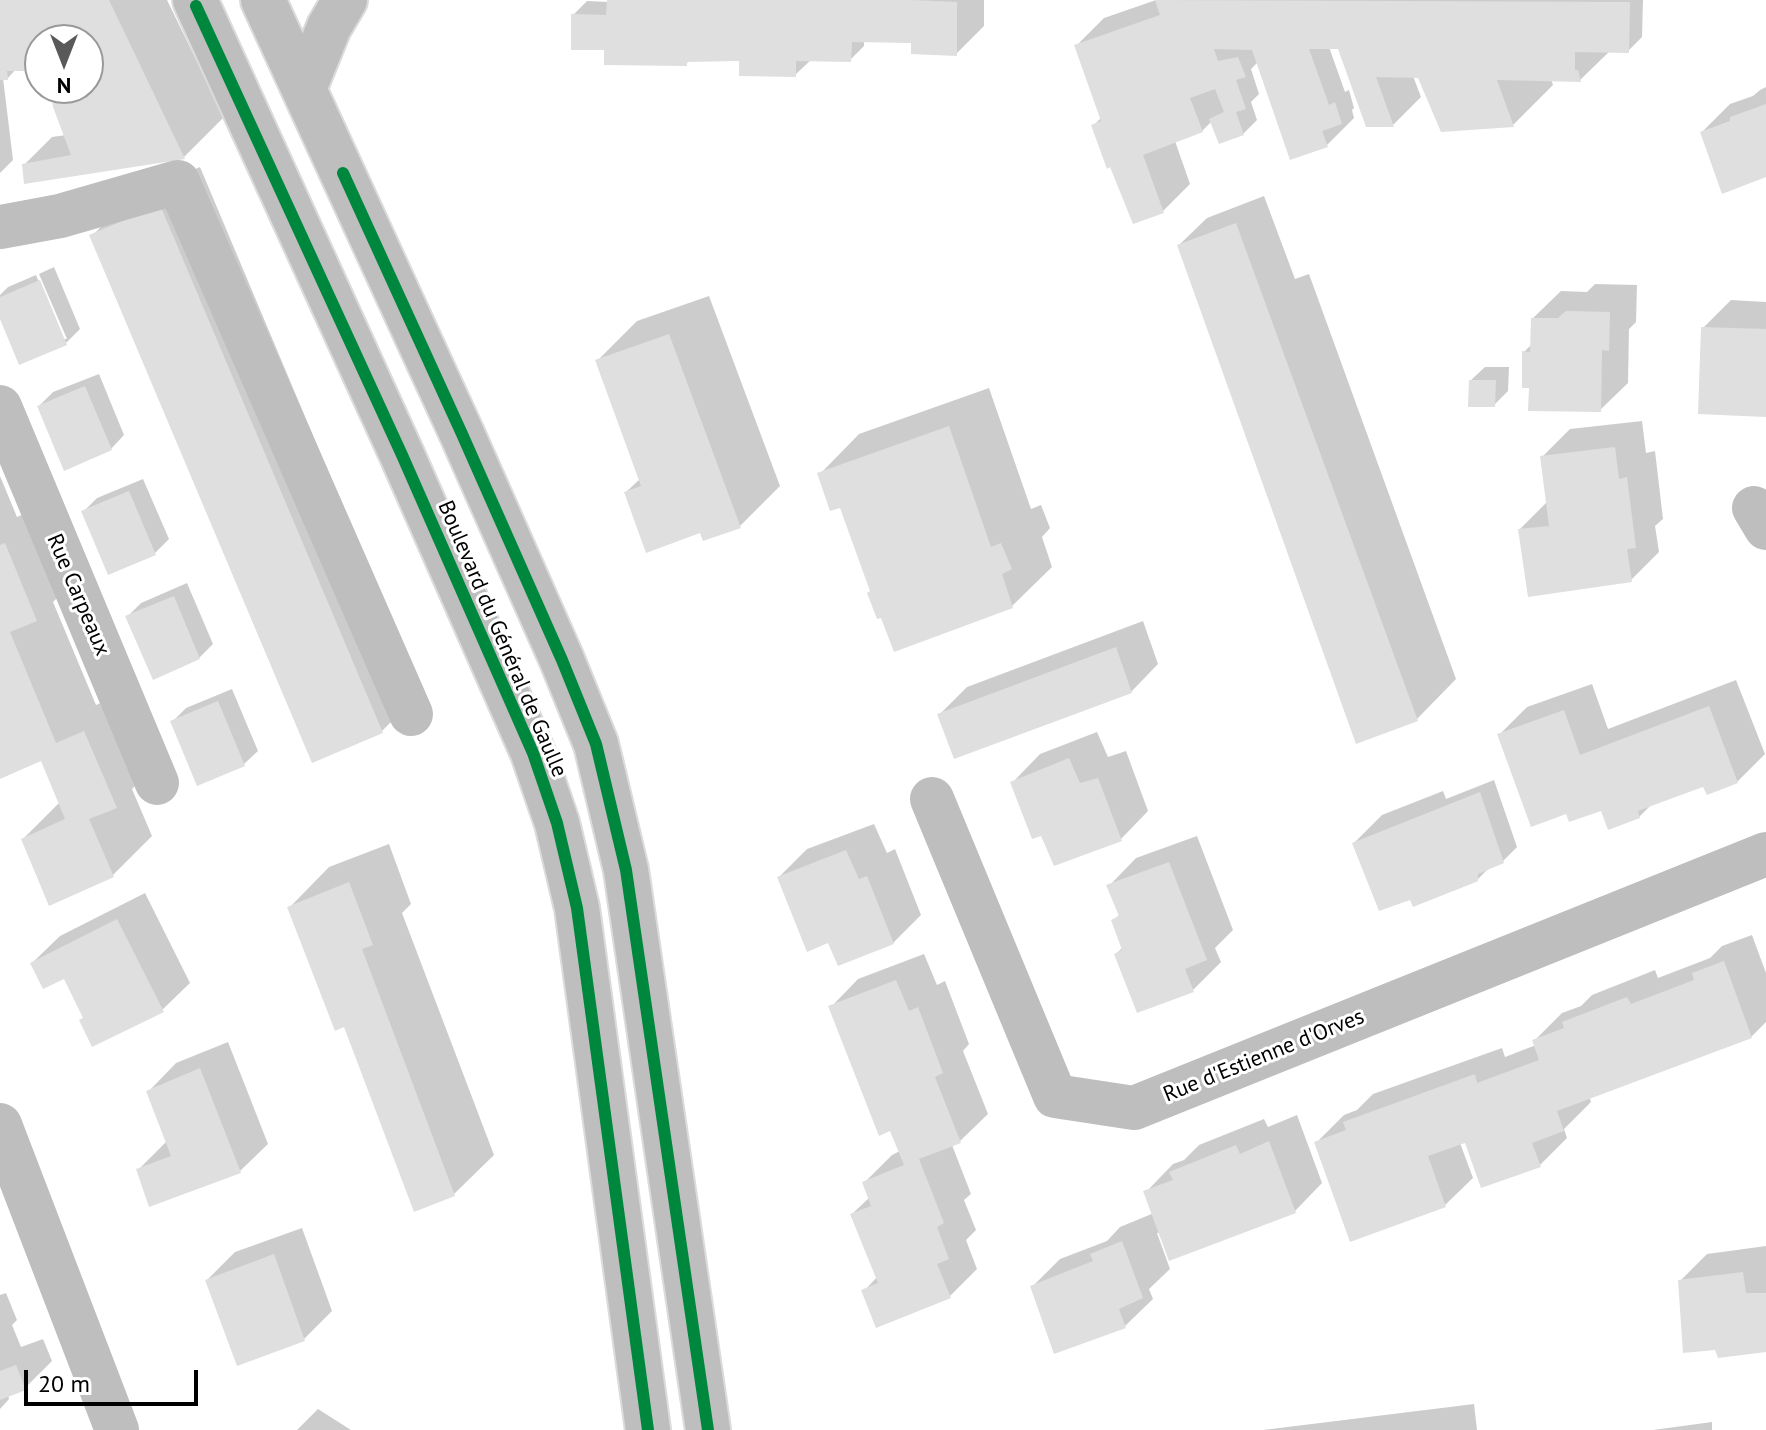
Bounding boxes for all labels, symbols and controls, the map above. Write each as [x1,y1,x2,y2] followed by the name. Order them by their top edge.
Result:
[24,24,104,104] north arrow
[57,72,71,100] text: N
[432,497,572,781] street label: Boulevard du Général de Gaulle
[41,530,115,660] street label: Rue Carpeaux
[1160,1004,1368,1108] street label: Rue d'Estienne d'Orves
[28,1354,202,1404] scale bar
[38,1368,90,1399] text: 20 m

